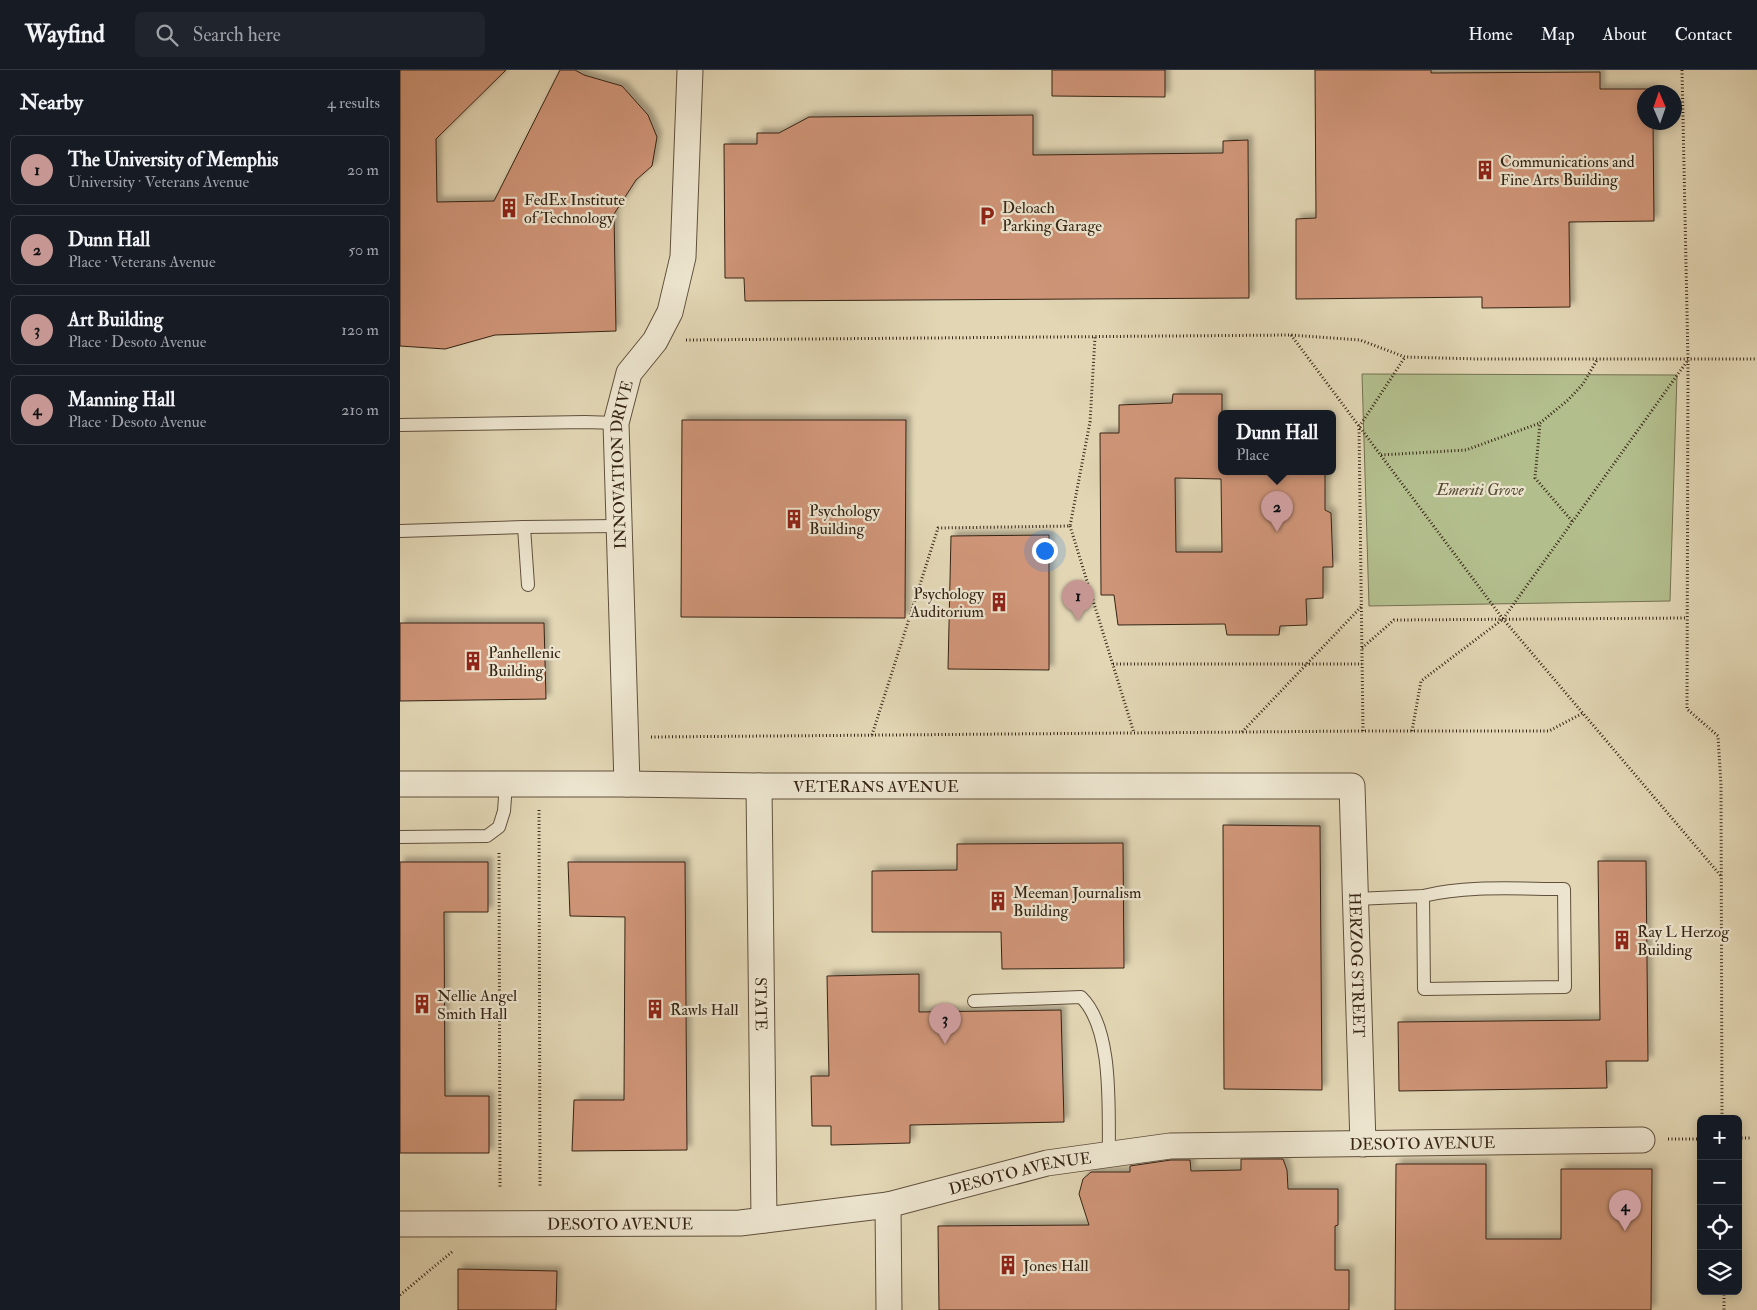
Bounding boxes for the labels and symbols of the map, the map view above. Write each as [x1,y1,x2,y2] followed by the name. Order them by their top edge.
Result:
[1637,85,1682,130] north arrow
[1500,152,1635,190] place label: Communications and Fine Arts Building
[1474,159,1496,181] building icon: Communications and Fine Arts Building
[524,190,625,228] place label: FedEx Institute of Technology
[498,197,520,219] building icon: FedEx Institute of Technology
[1002,198,1102,236] place label: Deloach Parking Garage
[976,205,998,227] parking icon: Deloach Parking Garage
[607,378,638,549] street label: INNOVATION DRIVE
[1435,480,1524,500] park label: Emeriti Grove
[1261,491,1293,532] pin: 2
[809,501,881,539] place label: Psychology Building
[783,508,805,530] building icon: Psychology Building
[1032,538,1058,564] your location
[1062,580,1094,621] pin: 1
[909,584,985,622] place label: Psychology Auditorium
[988,591,1010,613] building icon: Psychology Auditorium
[488,643,561,681] place label: Panhellenic Building
[462,650,484,672] building icon: Panhellenic Building
[793,777,959,797] street label: VETERANS AVENUE
[1013,883,1142,921] place label: Meeman Journalism Building
[987,890,1009,912] building icon: Meeman Journalism Building
[1344,892,1369,1038] street label: HERZOG STREET
[1637,922,1730,960] place label: Ray L Herzog Building
[1611,929,1633,951] building icon: Ray L Herzog Building
[750,977,771,1031] street label: STATE
[437,986,517,1024] place label: Nellie Angel Smith Hall
[411,993,433,1015] building icon: Nellie Angel Smith Hall
[644,998,666,1020] building icon: Rawls Hall
[670,1000,739,1020] place label: Rawls Hall
[929,1003,961,1044] pin: 3
[1349,1133,1495,1155] street label: DESOTO AVENUE
[947,1148,1093,1200] street label: DESOTO AVENUE
[1609,1190,1641,1231] pin: 4
[547,1214,693,1235] street label: DESOTO AVENUE
[997,1254,1019,1276] building icon: Jones Hall
[1022,1256,1089,1277] place label: Jones Hall

